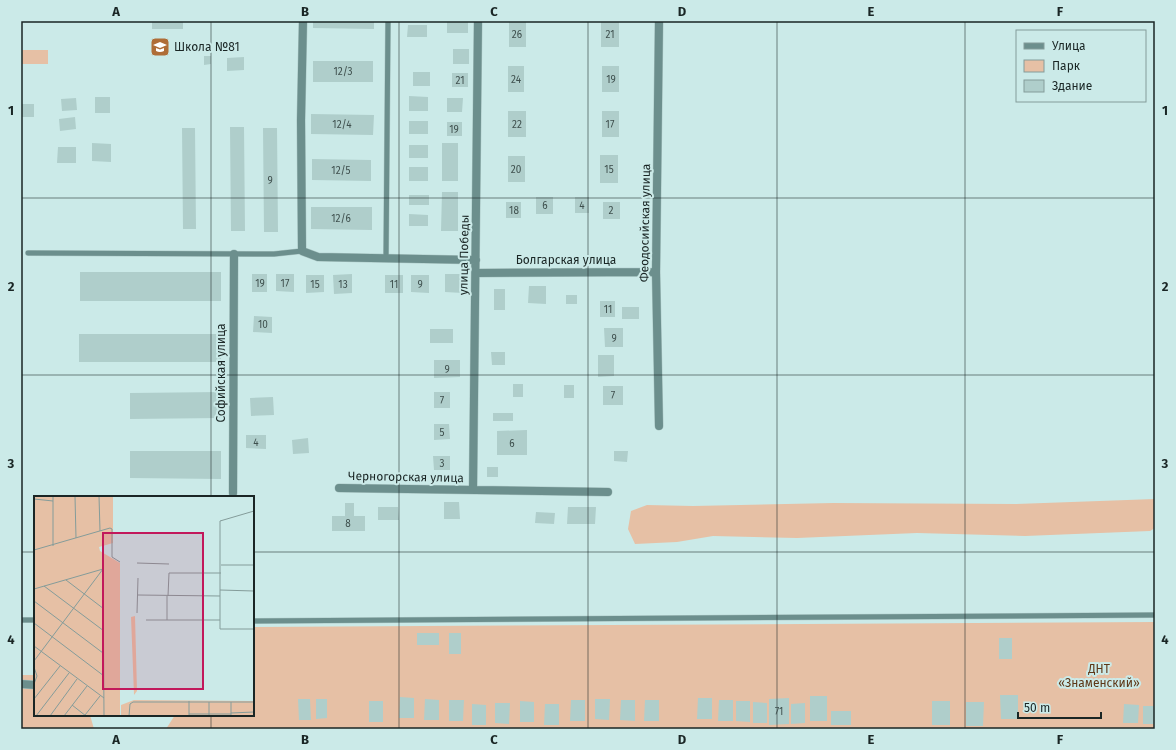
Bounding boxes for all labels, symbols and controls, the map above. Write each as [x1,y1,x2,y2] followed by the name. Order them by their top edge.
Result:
[111,4,120,19] text: A
[301,4,309,19] text: B
[490,4,498,19] text: C
[678,4,687,19] text: D
[868,4,875,19] text: E
[1057,4,1064,19] text: F
[512,29,522,41] house number: 26
[605,29,615,41] house number: 21
[1016,30,1146,102] legend
[149,36,171,58] school or university icon: Школа №81
[1052,39,1086,53] text: Улица
[174,40,240,54] place label: Школа №81
[1052,59,1081,73] text: Парк
[333,66,353,78] house number: 12/3
[511,74,522,86] house number: 24
[606,74,616,86] house number: 19
[455,75,465,87] house number: 21
[1052,79,1092,93] text: Здание
[8,103,14,118] text: 1
[1162,103,1168,118] text: 1
[332,119,352,131] house number: 12/4
[512,119,522,131] house number: 22
[606,119,615,131] house number: 17
[449,124,459,136] house number: 19
[511,164,522,176] house number: 20
[604,164,614,176] house number: 15
[637,164,653,282] street label: Феодосийская улица
[331,165,351,177] house number: 12/5
[267,175,273,187] house number: 9
[542,200,548,212] house number: 6
[579,200,585,212] house number: 4
[509,205,519,217] house number: 18
[609,205,614,217] house number: 2
[331,213,351,225] house number: 12/6
[456,215,472,295] street label: улица Победы
[516,253,616,267] street label: Болгарская улица
[255,278,265,290] house number: 19
[281,278,290,290] house number: 17
[8,279,15,294] text: 2
[310,279,320,291] house number: 15
[338,279,348,291] house number: 13
[390,279,398,291] house number: 11
[417,279,423,291] house number: 9
[1162,279,1169,294] text: 2
[604,304,612,316] house number: 11
[258,319,268,331] house number: 10
[214,323,228,423] street label: Софийская улица
[611,333,617,345] house number: 9
[444,364,450,376] house number: 9
[611,390,616,402] house number: 7
[440,395,445,407] house number: 7
[439,427,445,439] house number: 5
[253,437,259,449] house number: 4
[509,438,515,450] house number: 6
[7,456,15,471] text: 3
[1161,456,1169,471] text: 3
[440,458,445,470] house number: 3
[348,469,464,485] street label: Черногорская улица
[34,496,254,716] inset map
[345,518,351,530] house number: 8
[7,632,15,647] text: 4
[1161,632,1169,647] text: 4
[1058,662,1140,690] park label: ДНТ «Знаменский»
[1018,694,1101,720] scale bar
[1024,701,1050,715] text: 50 m
[775,706,783,718] house number: 71
[111,732,120,747] text: A
[301,732,309,747] text: B
[490,732,498,747] text: C
[678,732,687,747] text: D
[868,732,875,747] text: E
[1057,732,1064,747] text: F

